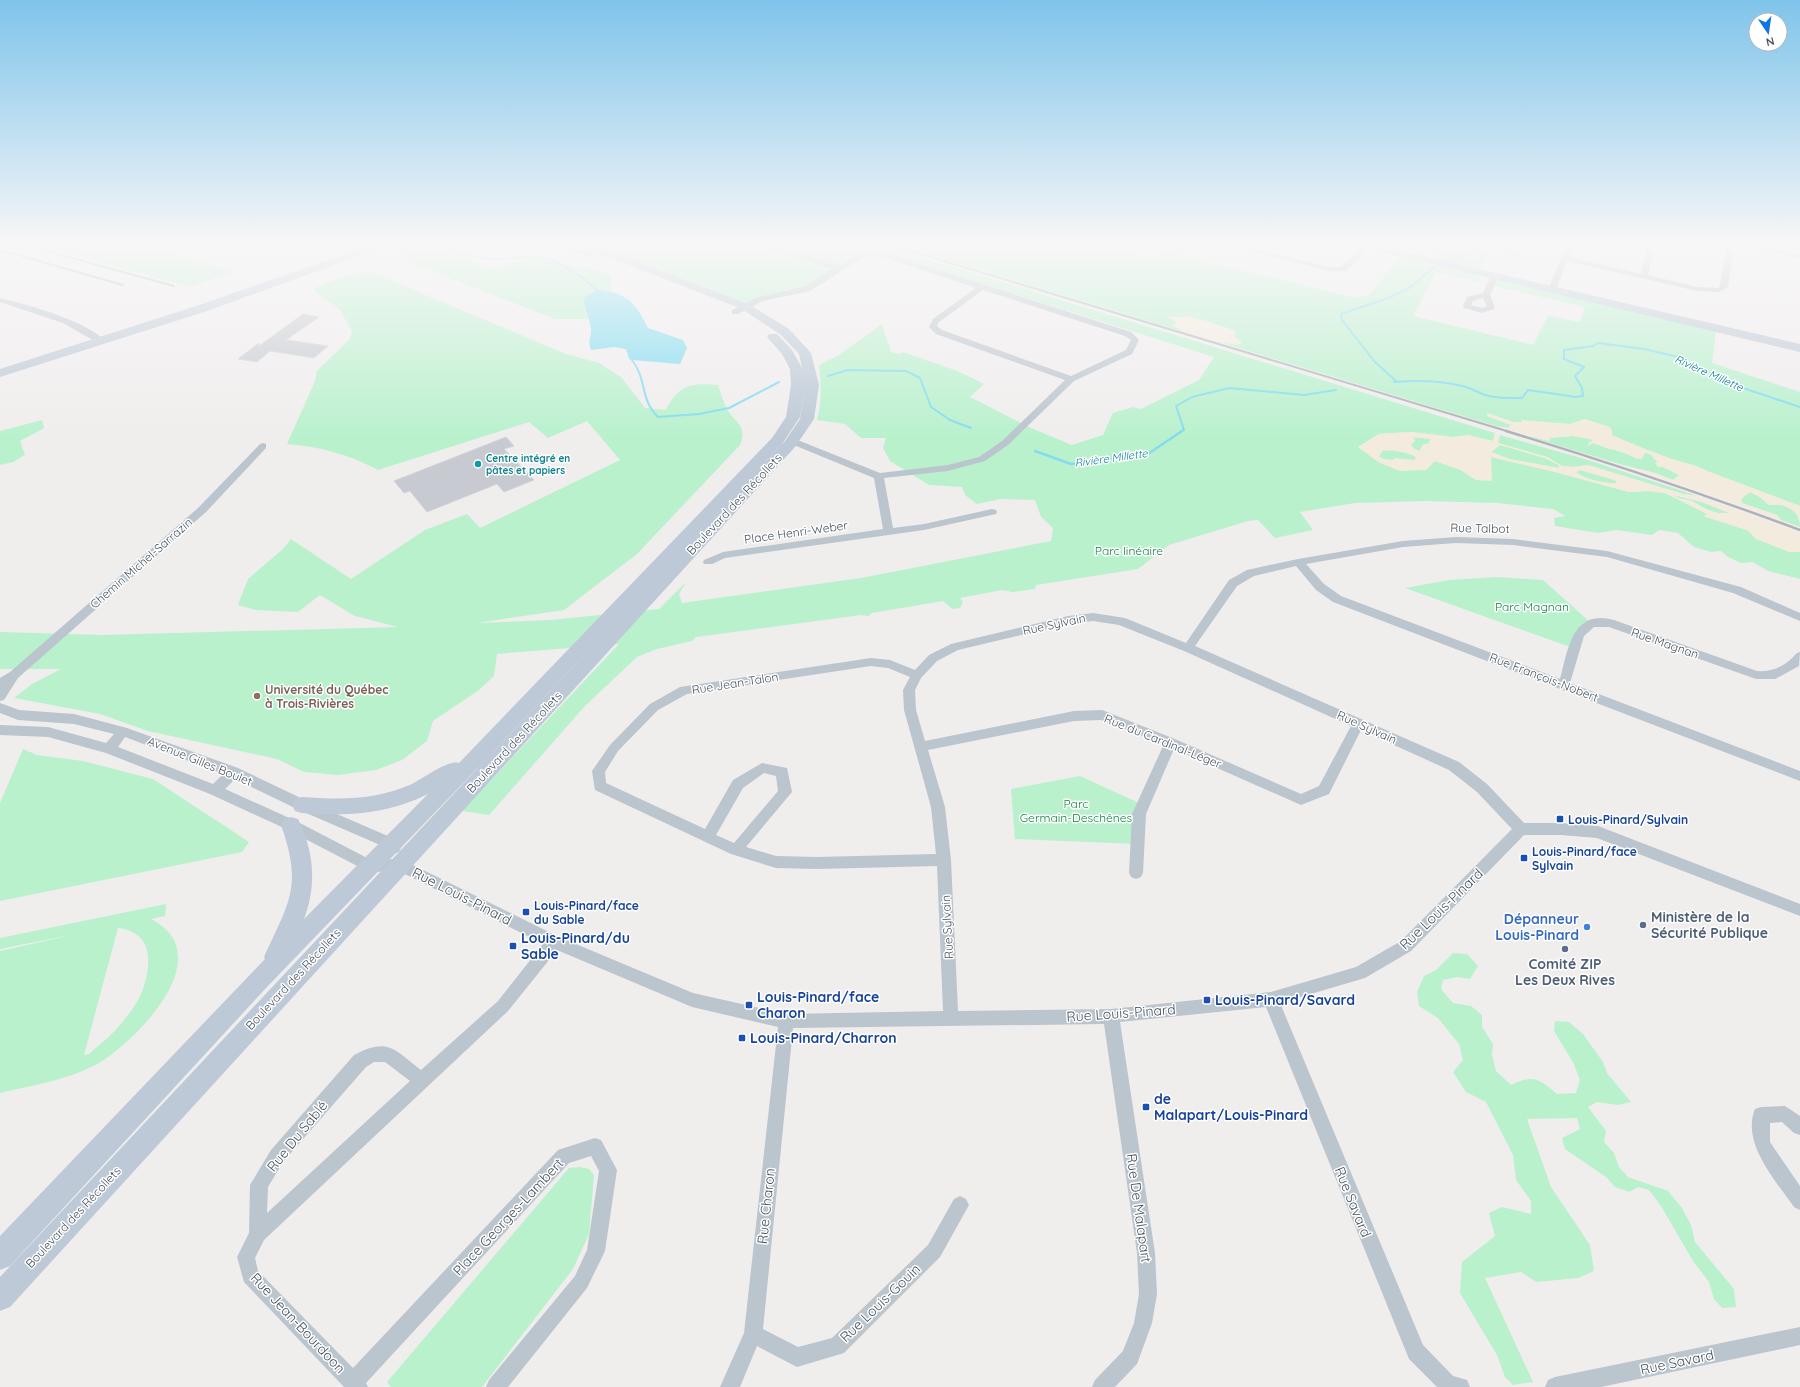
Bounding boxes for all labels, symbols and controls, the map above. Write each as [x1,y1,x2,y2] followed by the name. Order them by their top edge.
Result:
[1748,12,1788,52] north arrow
[1765,34,1776,49] text: N
[1673,352,1746,395] water label: Rivière Millette
[1074,446,1149,470] water label: Rivière Millette
[683,450,785,558] street label: Boulevard des Récollets
[486,452,570,477] place label: Centre intégré en pâtes et papiers
[473,459,483,469] marker: Centre intégré en pâtes et papiers
[87,515,195,611] street label: Chemin Michel-Sarrazin
[743,517,849,547] street label: Place Henri-Weber
[1450,520,1510,536] street label: Rue Talbot
[1095,543,1163,558] park label: Parc linéaire
[1495,599,1569,614] park label: Parc Magnan
[1021,610,1087,638] street label: Rue Sylvain
[1629,624,1701,662] street label: Rue Magnan
[1488,649,1600,705] street label: Rue François-Nobert
[691,669,779,697] street label: Rue Jean-Talon
[265,682,389,711] place label: Université du Québec à Trois-Rivières
[463,688,565,796] street label: Boulevard des Récollets
[252,691,262,701] marker: Université du Québec à Trois-Rivières
[1335,707,1399,747] street label: Rue Sylvain
[1102,711,1224,772] street label: Rue du Cardinal-Léger
[145,733,255,789] street label: Avenue Gilles Boulet
[1020,796,1133,825] park label: Parc Germain-Deschênes
[1568,812,1688,827] place label: Louis-Pinard/Sylvain
[1555,814,1565,824] marker: Louis-Pinard/Sylvain
[1532,844,1637,873] place label: Louis-Pinard/face Sylvain
[1519,853,1529,863] marker: Louis-Pinard/face Sylvain
[409,863,515,929] street label: Rue Louis-Pinard
[1395,865,1487,953] street label: Rue Louis-Pinard
[938,895,956,959] street label: Rue Sylvain
[534,898,639,927] place label: Louis-Pinard/face du Sable
[521,907,531,917] marker: Louis-Pinard/face du Sable
[1651,908,1768,942] place label: Ministère de la Sécurité Publique
[1495,910,1579,944] place label: Dépanneur Louis-Pinard
[1638,920,1648,930] marker: Ministère de la Sécurité Publique
[1582,922,1592,932] marker: Dépanneur Louis-Pinard
[242,925,344,1033] street label: Boulevard des Récollets
[521,929,630,963] place label: Louis-Pinard/du Sable
[508,941,518,951] marker: Louis-Pinard/du Sable
[1560,944,1570,954] marker: Comité ZIP Les Deux Rives
[1515,955,1615,989] place label: Comité ZIP Les Deux Rives
[757,988,879,1022] place label: Louis-Pinard/face Charon
[1215,991,1355,1009] place label: Louis-Pinard/Savard
[1202,995,1212,1005] marker: Louis-Pinard/Savard
[744,1000,754,1010] marker: Louis-Pinard/face Charon
[1066,1000,1176,1026] street label: Rue Louis-Pinard
[750,1029,897,1047] place label: Louis-Pinard/Charron
[737,1033,747,1043] marker: Louis-Pinard/Charron
[1154,1090,1308,1124] place label: de Malapart/Louis-Pinard
[263,1097,331,1175] street label: Rue Du Sablé
[1141,1102,1151,1112] marker: de Malapart/Louis-Pinard
[1122,1152,1156,1264] street label: Rue De Malapart
[449,1154,567,1279] street label: Place Georges-Lambert
[22,1163,124,1271] street label: Boulevard des Récollets
[1331,1164,1375,1240] street label: Rue Savard
[753,1167,779,1245] street label: Rue Charon
[836,1260,924,1346] street label: Rue Louis-Gouin
[247,1269,349,1377] street label: Rue Jean-Bourdoon
[1639,1345,1715,1379] street label: Rue Savard

